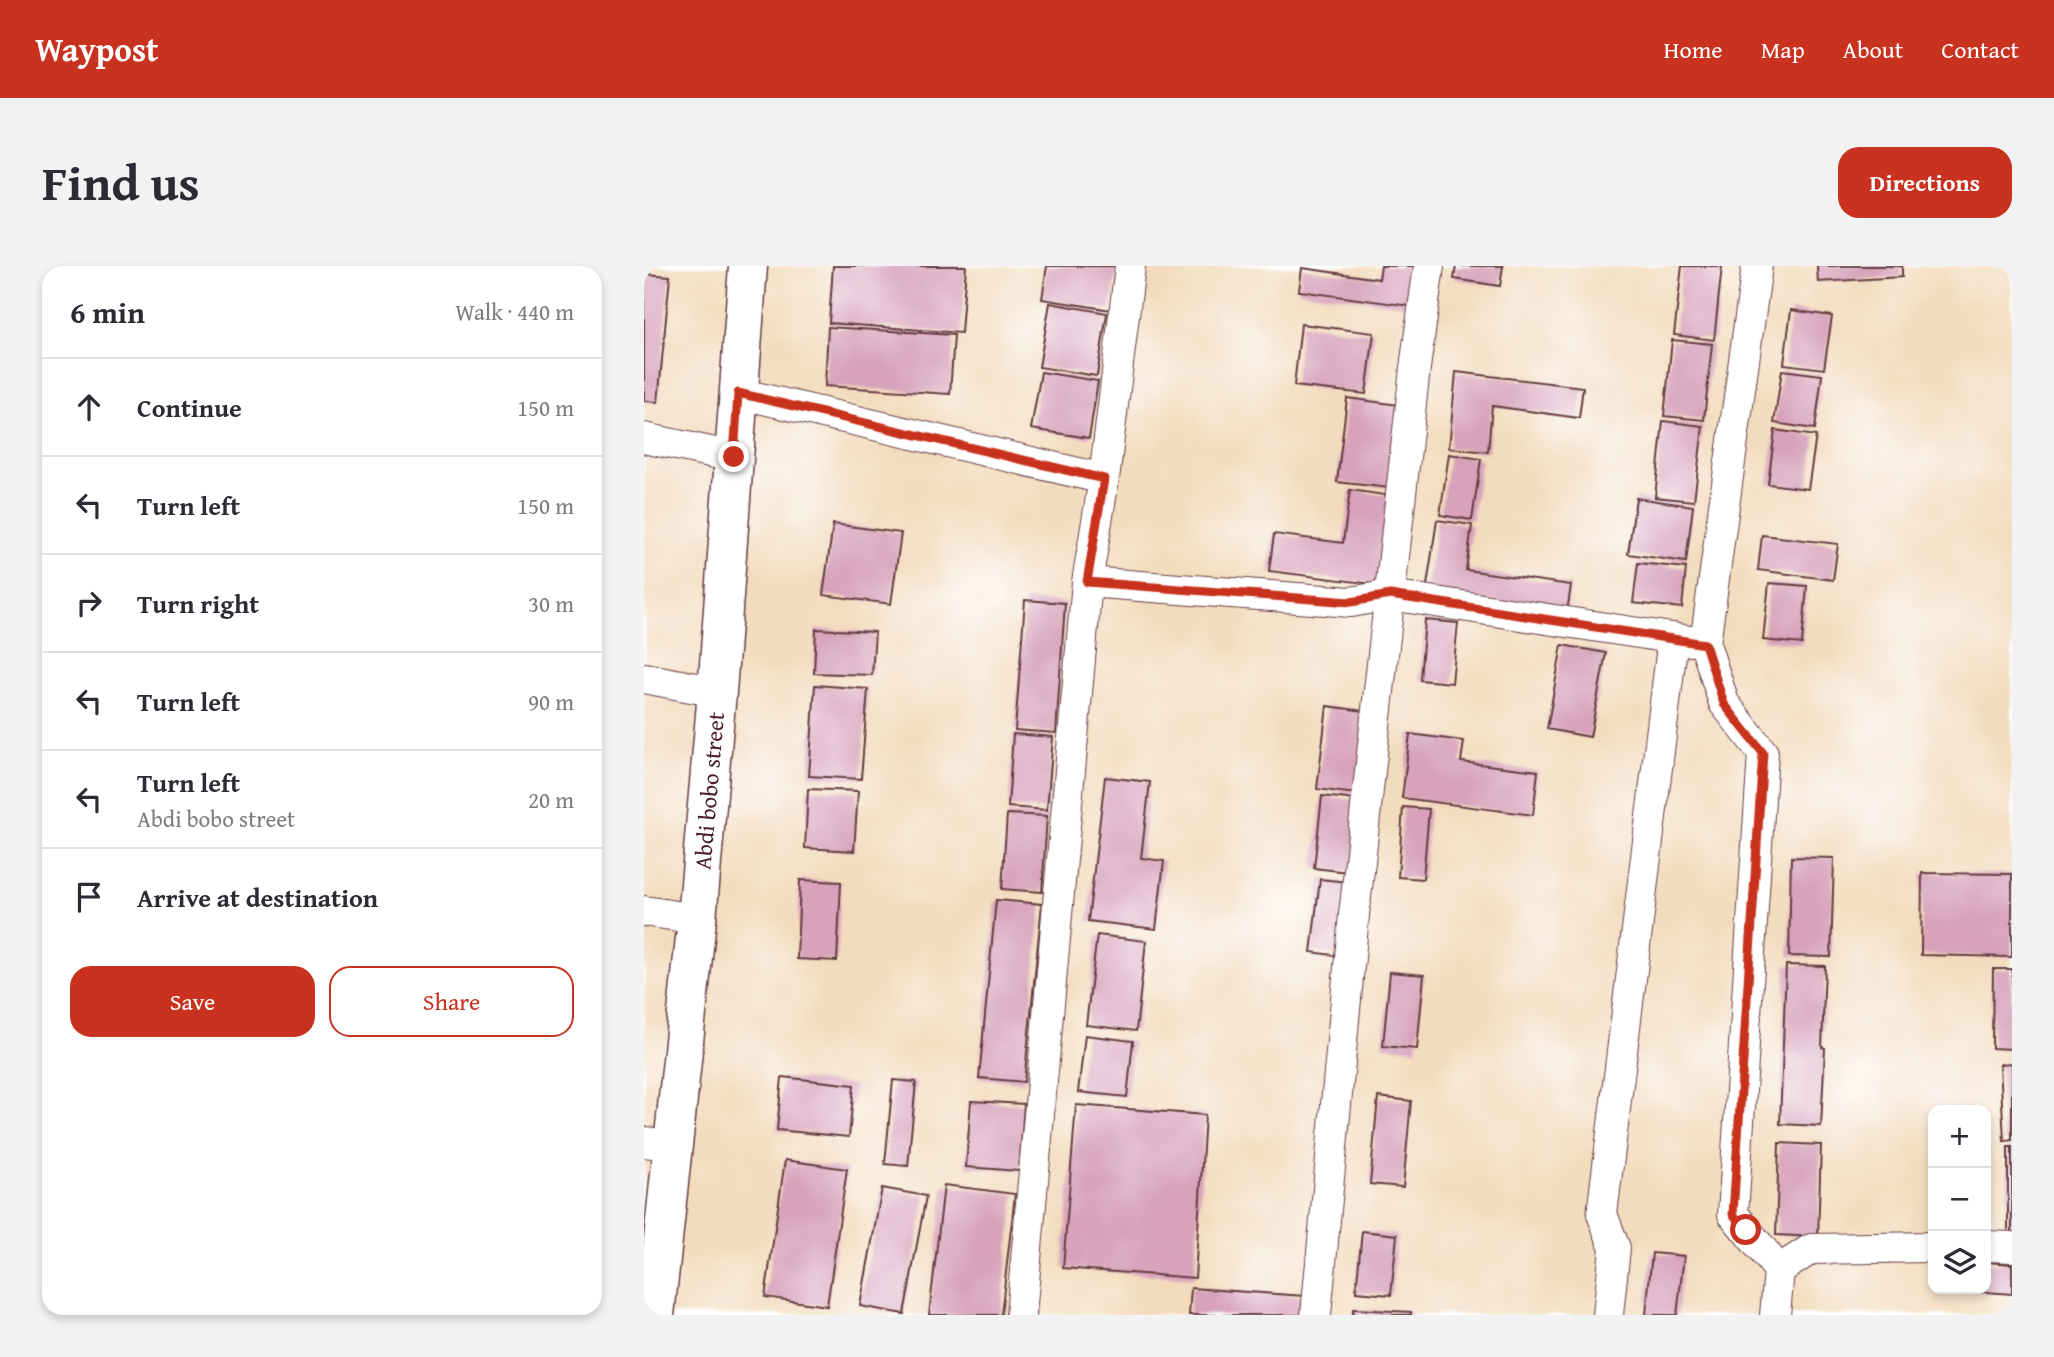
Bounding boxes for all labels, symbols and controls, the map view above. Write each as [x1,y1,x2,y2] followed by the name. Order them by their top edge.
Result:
[35,25,159,73] text: Waypost
[1664,32,1723,67] text: Home
[1761,32,1805,67] text: Map
[1843,32,1903,67] text: About
[1941,32,2019,67] text: Contact
[42,146,200,218] text: Find us
[1838,147,2012,218] button: Directions
[70,290,145,334] text: 6 min
[455,295,574,328] text: Walk · 440 m
[70,388,108,426] icon: ahead
[137,388,242,427] text: Continue
[517,391,574,424] text: 150 m
[718,441,749,472] route end
[70,486,108,524] icon: left
[137,486,240,525] text: Turn left
[517,489,574,522] text: 150 m
[70,584,108,622] icon: right
[137,584,259,623] text: Turn right
[528,587,574,620] text: 30 m
[70,682,108,720] icon: left
[137,682,240,721] text: Turn left
[528,685,574,718] text: 90 m
[685,710,732,871] street label: Abdi bobo street
[137,763,240,802] text: Turn left
[70,780,108,818] icon: left
[528,783,574,816] text: 20 m
[137,802,295,835] text: Abdi bobo street
[70,878,108,916] icon: arrive
[137,878,378,917] text: Arrive at destination
[70,966,315,1037] button: Save
[329,966,574,1037] button: Share
[1928,1105,1991,1294] map controls
[1928,1105,1991,1168] button: +
[1928,1168,1991,1231] button: −
[1730,1214,1761,1245] route start
[1928,1231,1991,1294] button: layers

